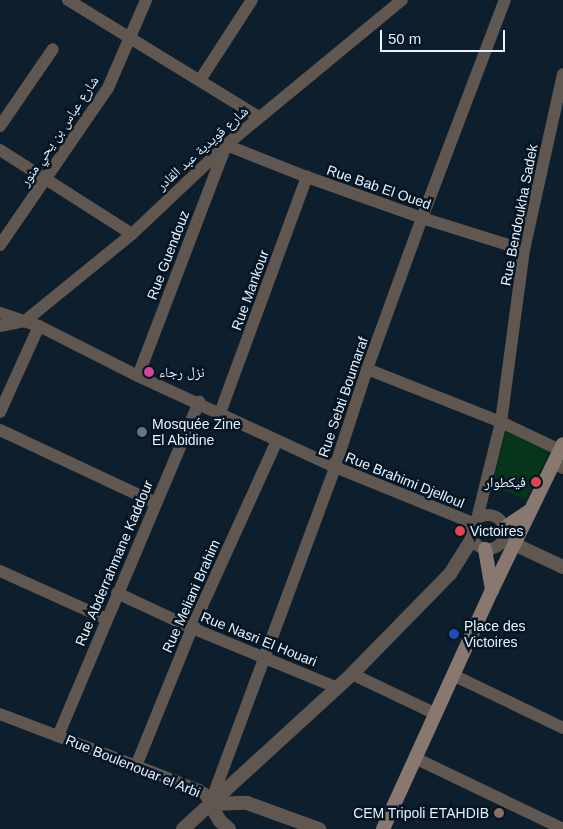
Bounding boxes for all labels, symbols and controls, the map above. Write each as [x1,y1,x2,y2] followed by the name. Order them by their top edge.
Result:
[383,20,508,52] scale bar
[388,30,421,47] text: 50 m
[16,73,102,189] street label: شارع عباس بن يحي منور
[153,102,251,194] street label: شارع قويدية عبد القادر
[497,143,541,287] street label: Rue Bendoukha Sadek
[325,161,433,213] street label: Rue Bab El Oued
[143,208,193,302] street label: Rue Guendouz
[228,248,272,332] street label: Rue Mankour
[315,335,371,459] street label: Rue Sebti Boumaraf
[159,364,205,380] place label: نزل رجاء
[143,366,155,378] marker: نزل رجاء
[152,416,241,448] place label: Mosquée Zine El Abidine
[136,426,148,438] marker: Mosquée Zine El Abidine
[343,448,467,512] street label: Rue Brahimi Djelloul
[485,474,526,490] place label: فيكطوار
[530,476,542,488] marker: فيكطوار
[71,477,157,649] street label: Rue Abderrahmane Kaddour
[470,523,523,539] place label: Victoires
[454,525,466,537] marker: Victoires
[158,537,224,655] street label: Rue Meliani Brahim
[199,608,319,670] street label: Rue Nasri El Houari
[464,618,525,650] place label: Place des Victoires
[448,628,460,640] marker: Place des Victoires
[63,731,203,801] street label: Rue Boulenouar el Arbi
[353,805,489,821] place label: CEM Tripoli ETAHDIB
[493,807,505,819] marker: CEM Tripoli ETAHDIB

